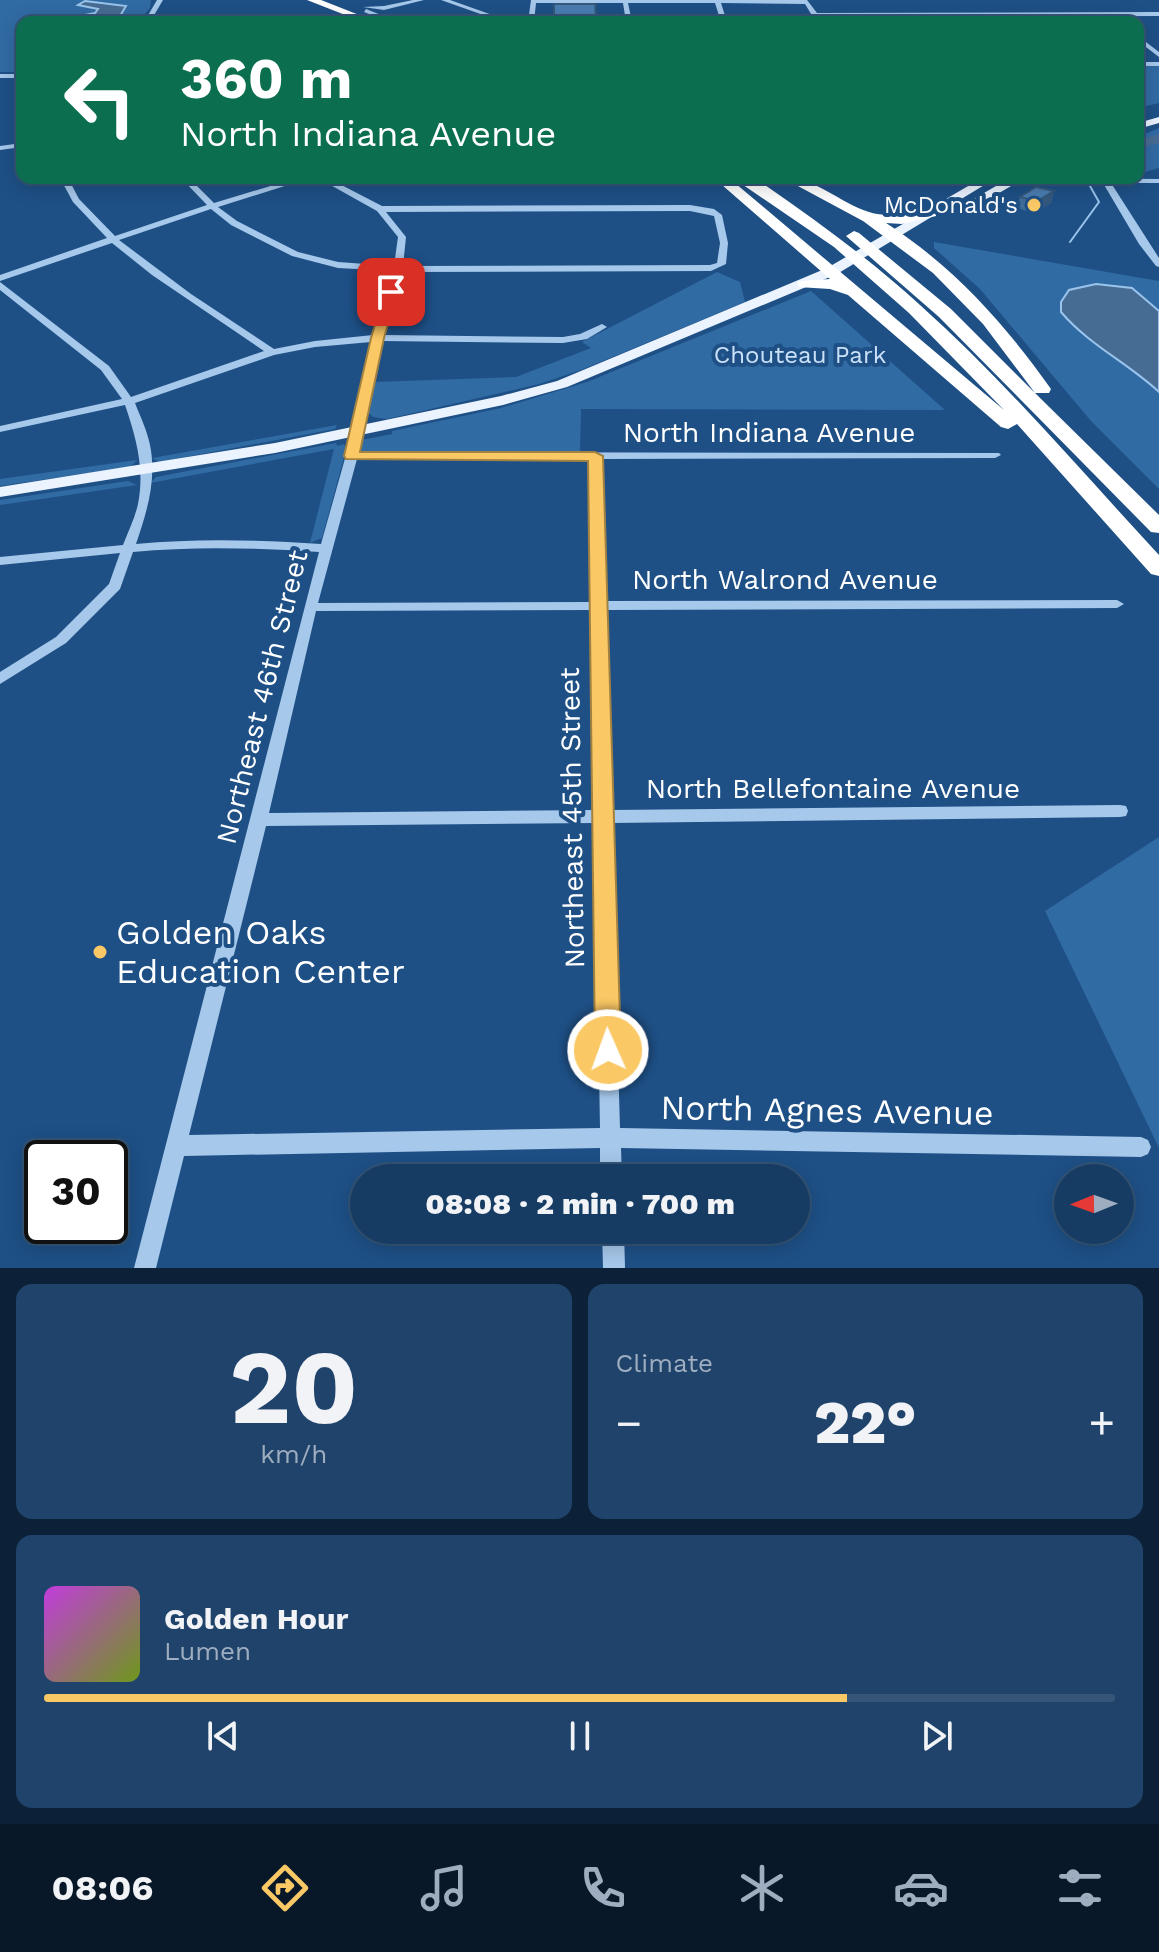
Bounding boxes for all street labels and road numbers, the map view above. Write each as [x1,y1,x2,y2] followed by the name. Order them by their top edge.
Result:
[623,416,915,449] street label: North Indiana Avenue
[209,546,315,847] street label: Northeast 46th Street
[632,563,938,596] street label: North Walrond Avenue
[553,667,591,969] street label: Northeast 45th Street
[646,772,1020,805] street label: North Bellefontaine Avenue
[660,1087,994,1133] street label: North Agnes Avenue

